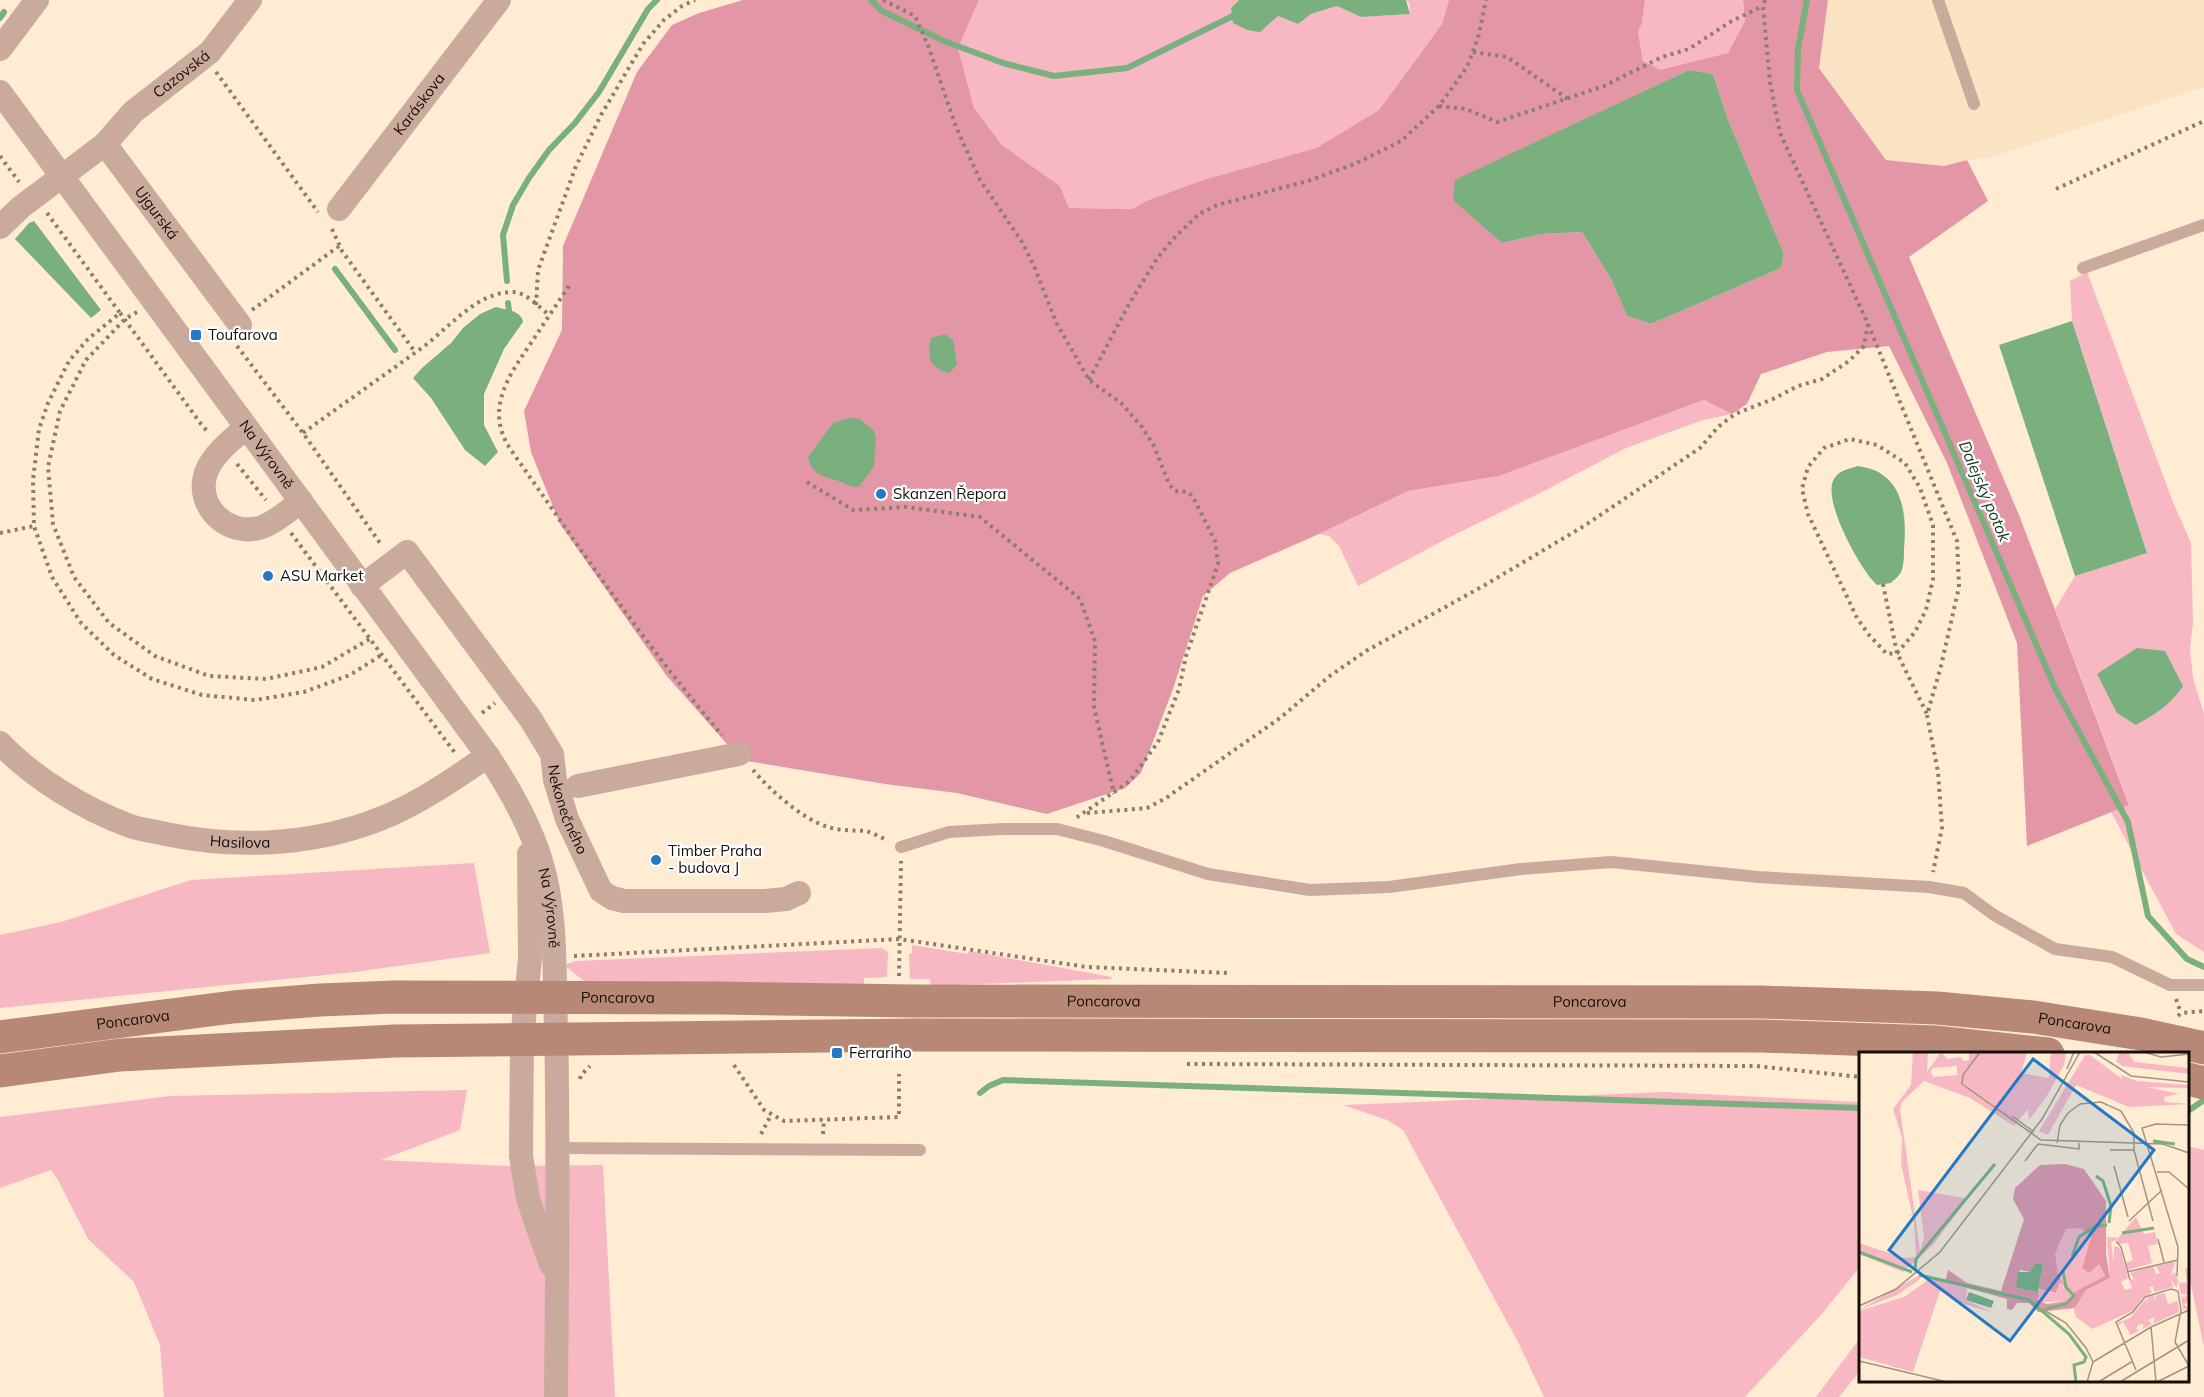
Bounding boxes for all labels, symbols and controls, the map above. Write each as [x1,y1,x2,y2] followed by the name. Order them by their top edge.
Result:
[149,46,214,102] street label: Cazovská
[389,69,449,139] street label: Karáskova
[131,182,183,243] street label: Ujgurská
[208,325,278,344] place label: Toufarova
[189,328,203,342] marker: Toufarova
[235,416,299,493] street label: Na Výrovně
[1955,437,2016,545] water label: Dalejský potok
[893,484,1007,503] place label: Skanzen Řepora
[874,487,888,501] marker: Skanzen Řepora
[280,566,363,585] place label: ASU Market
[261,569,275,583] marker: ASU Market
[544,763,592,857] street label: Nekonečného
[209,831,271,852] street label: Hasilova
[668,841,762,877] place label: Timber Praha - budova J
[649,853,663,867] marker: Timber Praha - budova J
[534,866,564,949] street label: Na Výrovně
[581,988,655,1007] street label: Poncarova
[1067,991,1141,1010] street label: Poncarova
[1553,992,1627,1011] street label: Poncarova
[95,1005,171,1034] street label: Poncarova
[2037,1008,2113,1038] street label: Poncarova
[849,1043,912,1062] place label: Ferrariho
[830,1046,844,1060] marker: Ferrariho
[1859,1052,2189,1382] inset map

